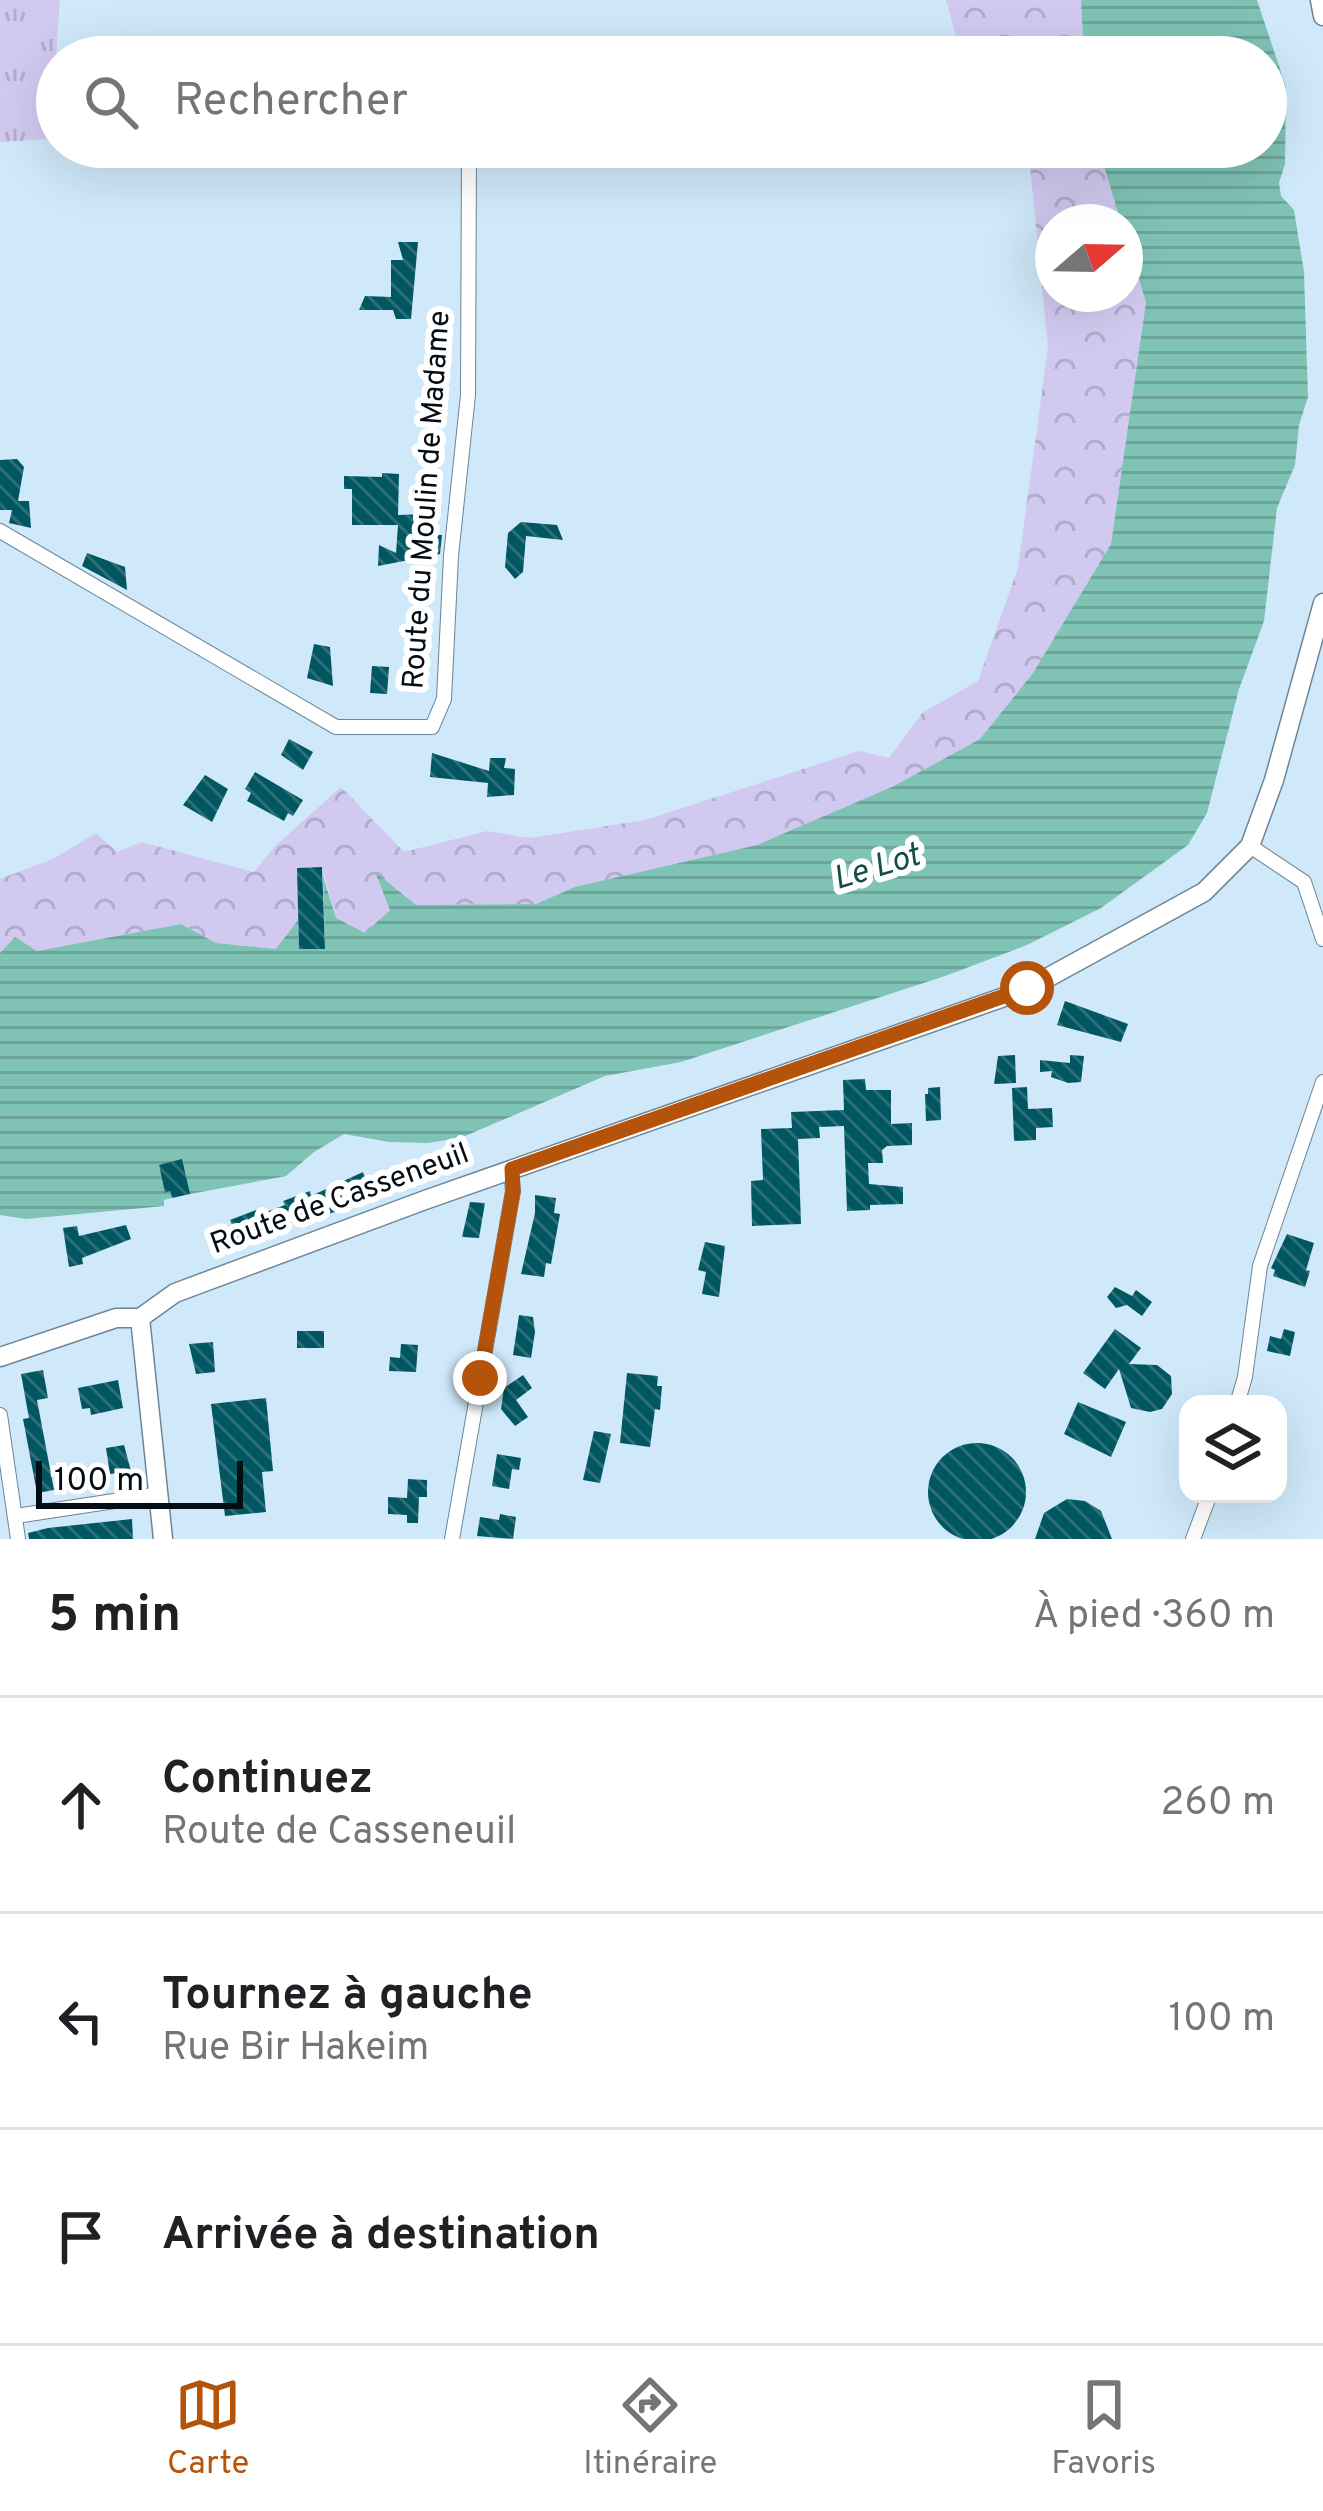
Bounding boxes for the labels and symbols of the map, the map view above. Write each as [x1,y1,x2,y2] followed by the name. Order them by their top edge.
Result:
[1035,204,1143,312] north arrow
[396,309,460,691] street label: Route du Moulin de Madame
[828,835,928,902] water label: Le Lot
[1000,961,1054,1015] route start
[206,1136,474,1264] street label: Route de Casseneuil
[453,1351,507,1405] route end
[36,1455,243,1508] scale bar

